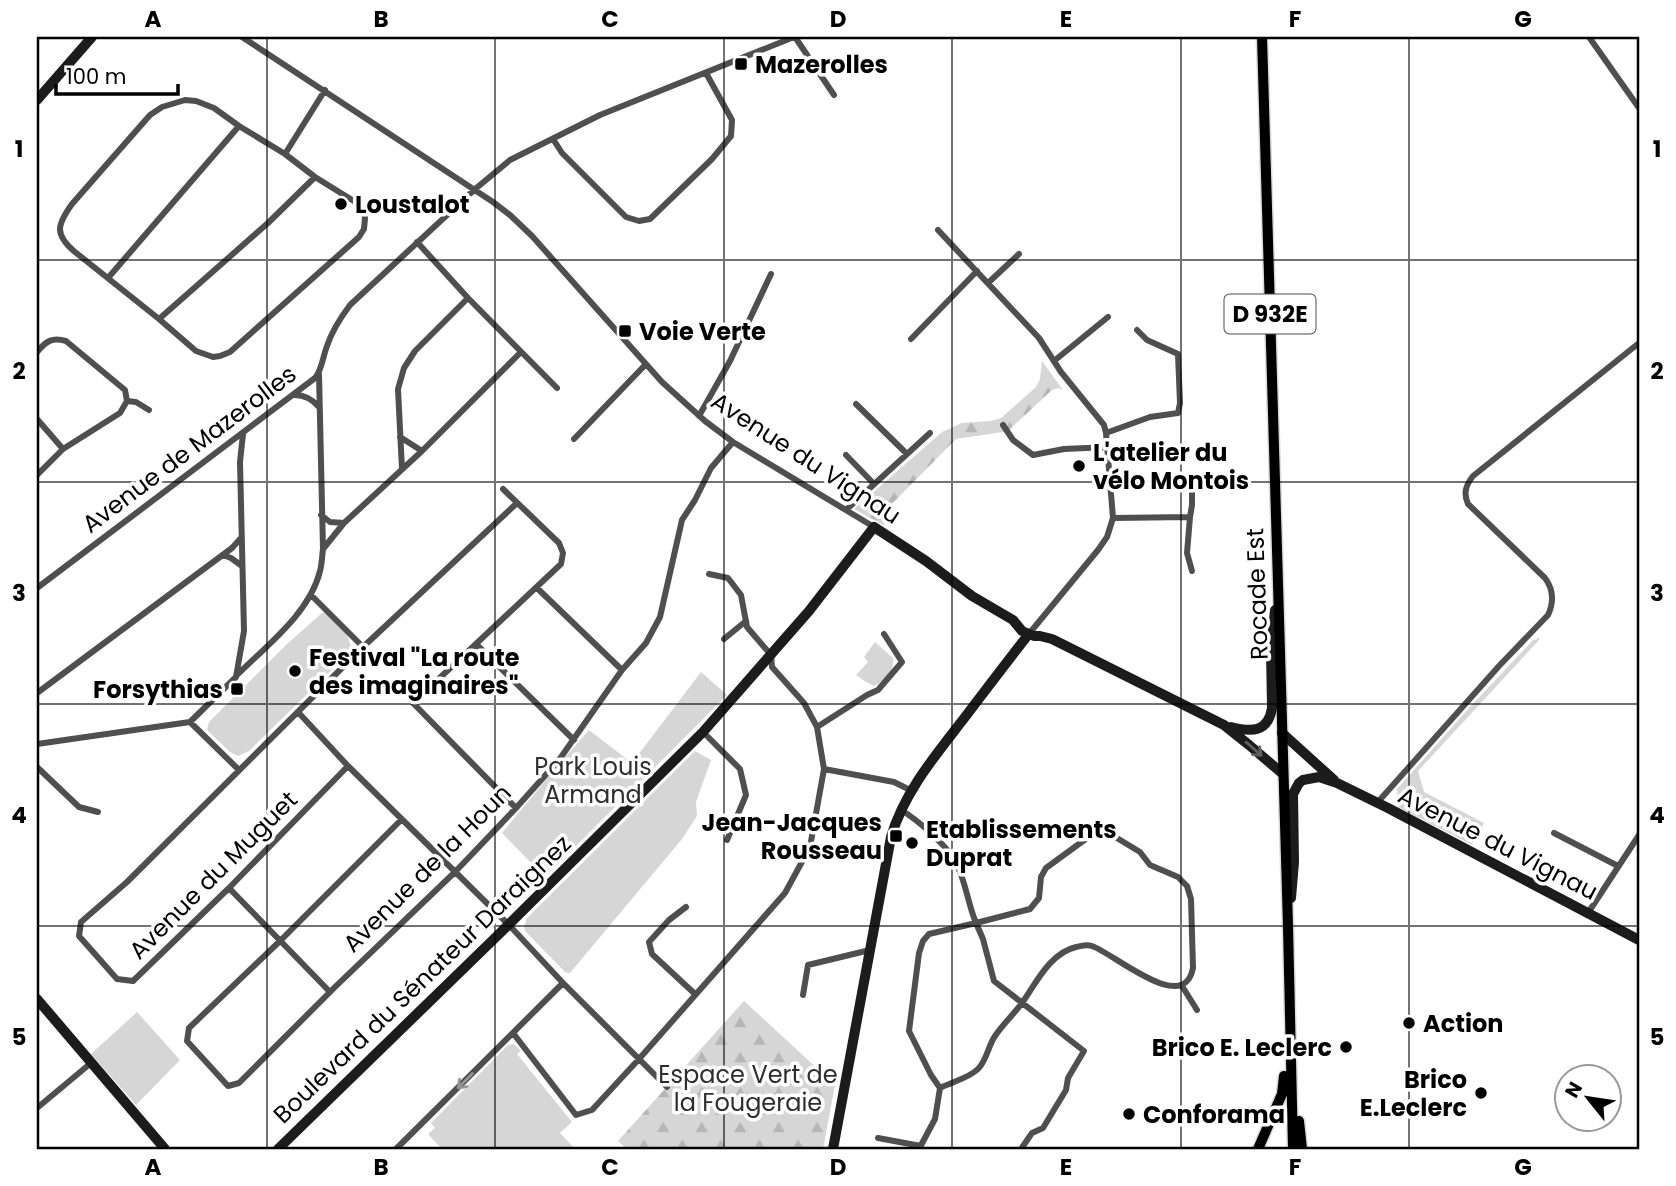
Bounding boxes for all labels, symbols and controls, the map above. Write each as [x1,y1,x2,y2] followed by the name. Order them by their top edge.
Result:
[145,3,162,35] text: A
[373,3,389,35] text: B
[601,3,619,35] text: C
[830,3,846,35] text: D
[1060,3,1072,35] text: E
[1289,3,1301,35] text: F
[1514,3,1532,35] text: G
[755,48,888,81] place label: Mazerolles
[56,52,178,96] scale bar
[733,56,749,72] marker: Mazerolles
[66,62,126,91] text: 100 m
[15,133,23,165] text: 1
[1653,133,1661,165] text: 1
[355,188,469,221] place label: Loustalot
[333,196,349,212] marker: Loustalot
[1224,294,1316,334] road number: D 932E
[639,315,766,348] place label: Voie Verte
[617,323,633,339] marker: Voie Verte
[12,355,26,387] text: 2
[1650,355,1664,387] text: 2
[75,358,303,540] street label: Avenue de Mazerolles
[705,384,907,532] street label: Avenue du Vignau
[1093,436,1249,497] place label: L'atelier du vélo Montois
[1071,458,1087,474] marker: L'atelier du vélo Montois
[1238,528,1276,660] street label: Rocade Est
[12,577,26,609] text: 3
[1650,577,1664,609] text: 3
[309,641,520,702] place label: Festival "La route des imaginaires"
[287,663,303,679] marker: Festival "La route des imaginaires"
[93,673,223,706] place label: Forsythias
[229,681,245,697] marker: Forsythias
[1244,741,1262,757] one-way arrow
[534,750,652,811] park label: Park Louis Armand
[336,777,518,959] street label: Avenue de la Houn
[1393,778,1603,908] street label: Avenue du Vignau
[122,784,304,966] street label: Avenue du Muguet
[11,799,27,831] text: 4
[1649,799,1665,831] text: 4
[702,806,882,867] place label: Jean-Jacques Rousseau
[926,813,1117,874] place label: Etablissements Duprat
[266,827,578,1131] street label: Boulevard du Sénateur Daraignez
[888,828,904,844] marker: Jean-Jacques Rousseau
[904,835,920,851] marker: Etablissements Duprat
[1423,1007,1504,1040] place label: Action
[1401,1015,1417,1031] marker: Action
[12,1021,26,1053] text: 5
[1650,1021,1664,1053] text: 5
[1152,1031,1332,1064] place label: Brico E. Leclerc
[1338,1039,1354,1055] marker: Brico E. Leclerc
[658,1058,838,1119] park label: Espace Vert de la Fougeraie
[1360,1063,1467,1124] place label: Brico E.Leclerc
[1554,1064,1624,1134] north arrow
[456,1073,473,1090] one-way arrow
[1558,1077,1589,1103] text: N
[1473,1085,1489,1101] marker: Brico E.Leclerc
[1143,1098,1285,1131] place label: Conforama
[1121,1106,1137,1122] marker: Conforama
[145,1151,162,1183] text: A
[373,1151,389,1183] text: B
[601,1151,619,1183] text: C
[830,1151,846,1183] text: D
[1060,1151,1072,1183] text: E
[1289,1151,1301,1183] text: F
[1514,1151,1532,1183] text: G

